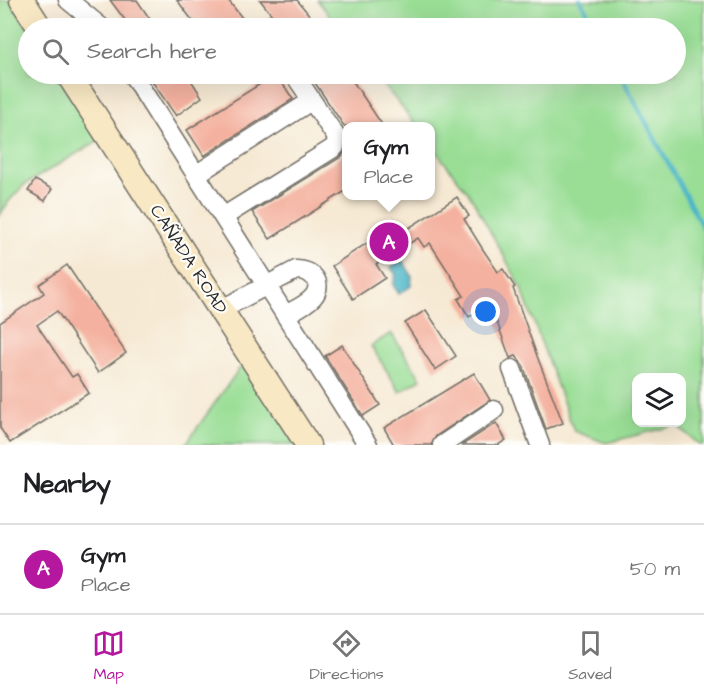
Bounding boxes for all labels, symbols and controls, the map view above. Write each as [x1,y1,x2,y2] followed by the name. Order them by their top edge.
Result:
[18,18,686,84] search box
[39,35,72,68] icon: search
[87,36,217,67] text: Search here
[342,122,435,200] popup
[364,132,408,163] text: Gym
[364,163,413,191] text: Place
[144,200,233,319] street label: CAÑADA ROAD
[370,220,408,264] pin: A
[471,297,500,326] your location
[632,373,686,427] map controls
[632,373,686,427] button: layers
[24,466,111,502] text: Nearby
[81,540,125,571] text: Gym
[37,555,50,583] text: A
[630,555,680,583] text: 50 m
[81,571,131,599] text: Place
[92,627,125,685] tab: Map
[310,627,384,685] tab: Directions
[568,627,612,685] tab: Saved

